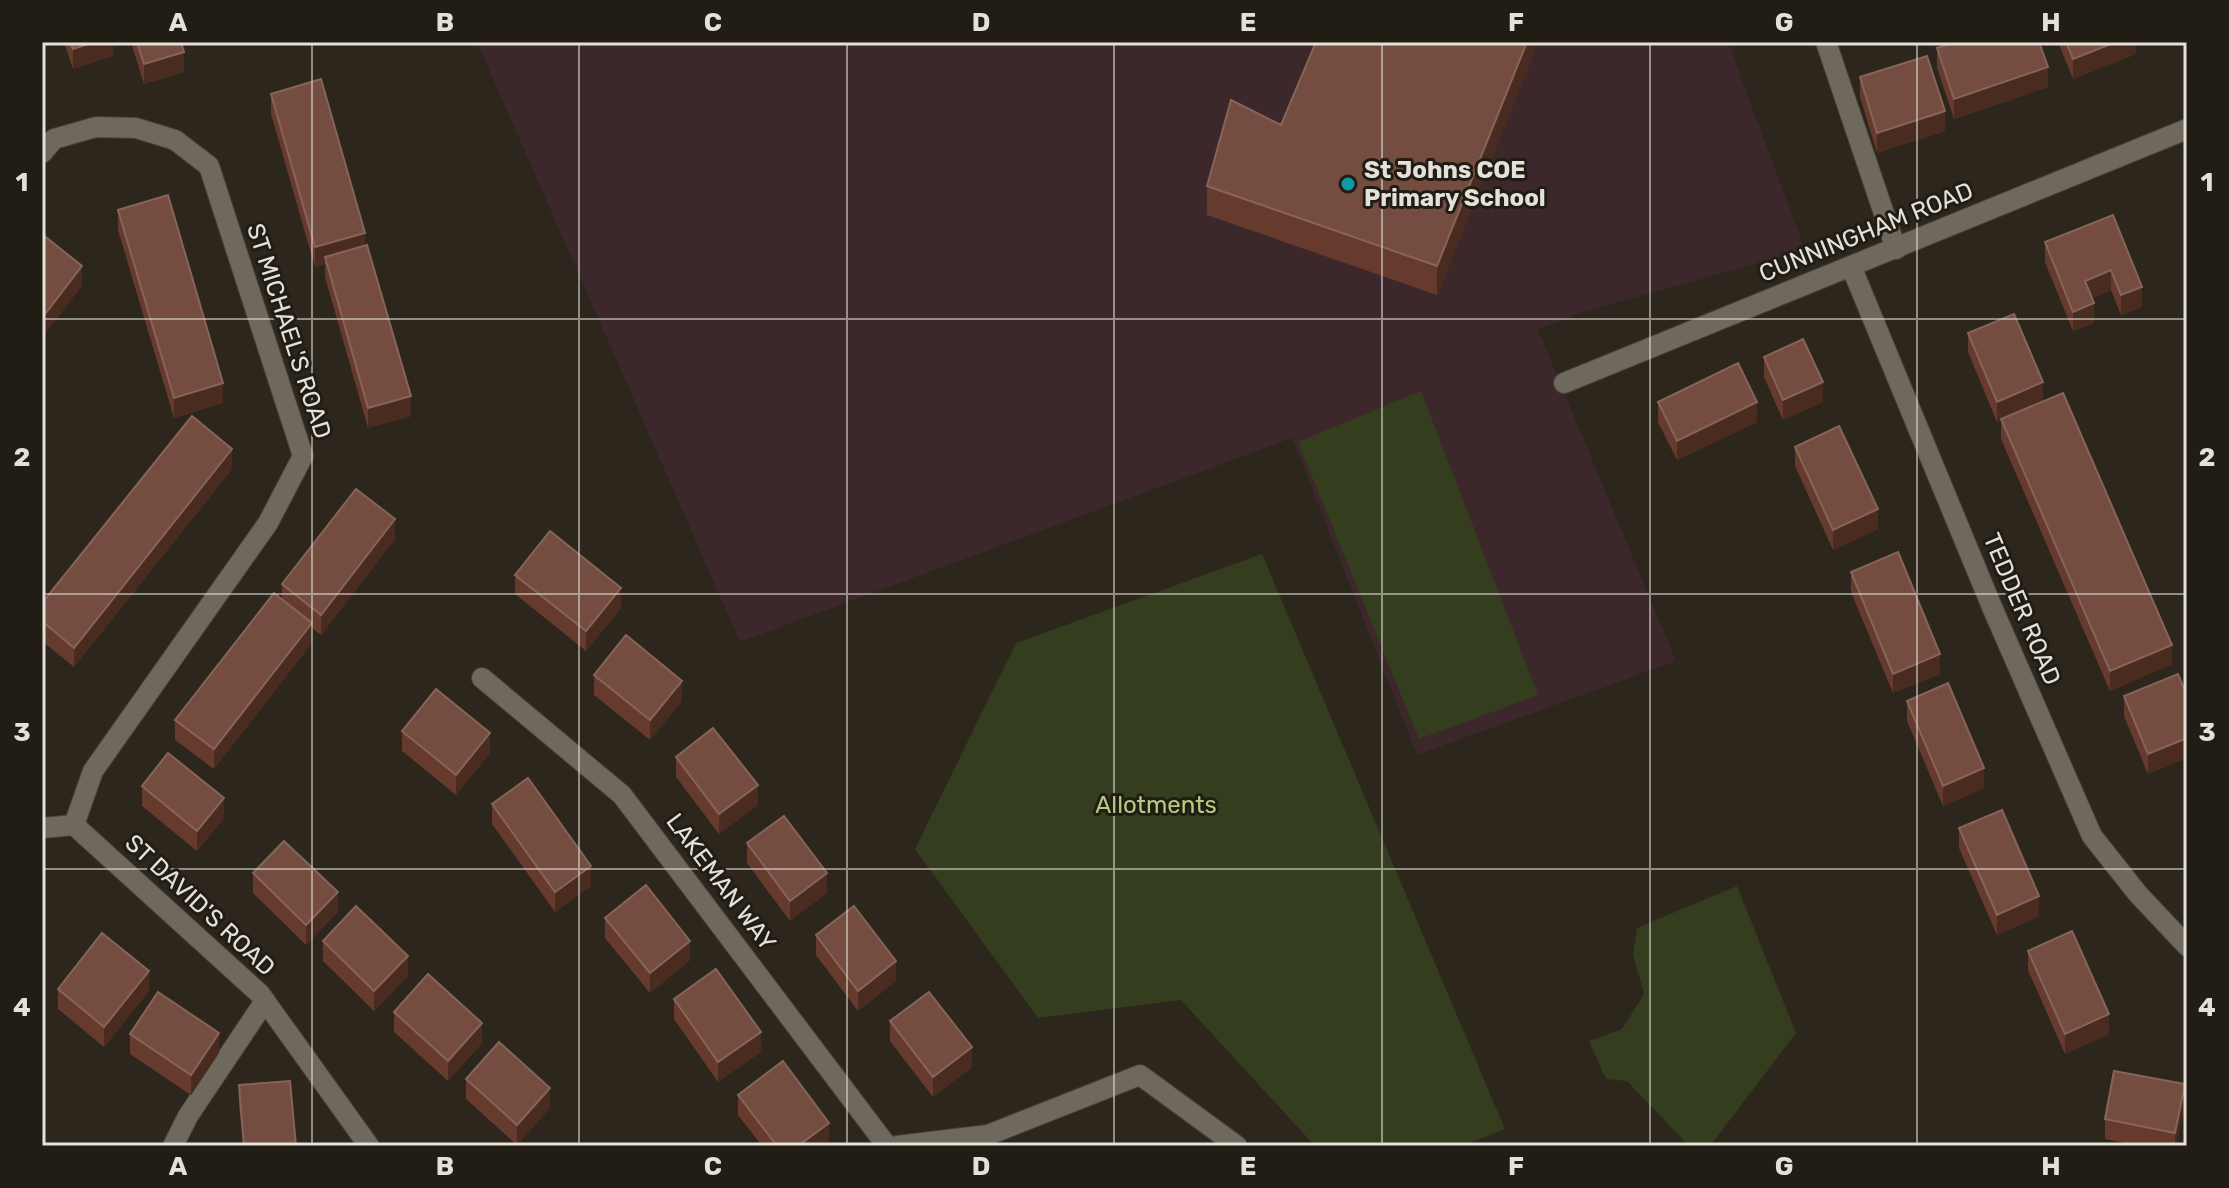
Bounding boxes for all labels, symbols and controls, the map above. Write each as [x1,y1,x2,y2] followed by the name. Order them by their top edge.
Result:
[169,7,188,38] text: A
[436,7,454,38] text: B
[704,7,722,38] text: C
[972,7,990,38] text: D
[1240,7,1256,38] text: E
[1508,7,1524,38] text: F
[1775,7,1793,38] text: G
[2041,7,2061,38] text: H
[1364,156,1546,212] place label: St Johns COE Primary School
[16,167,28,198] text: 1
[2201,167,2213,198] text: 1
[1339,175,1357,193] marker: St Johns COE Primary School
[1755,176,1977,288] street label: CUNNINGHAM ROAD
[241,220,337,442] street label: ST MICHAEL'S ROAD
[14,442,30,473] text: 2
[2199,442,2215,473] text: 2
[1977,529,2067,689] street label: TEDDER ROAD
[13,717,31,748] text: 3
[2198,717,2216,748] text: 3
[1095,791,1217,819] park label: Allotments
[660,808,782,956] street label: LAKEMAN WAY
[119,829,281,981] street label: ST DAVID'S ROAD
[13,992,31,1023] text: 4
[2198,992,2216,1023] text: 4
[169,1151,188,1182] text: A
[436,1151,454,1182] text: B
[704,1151,722,1182] text: C
[972,1151,990,1182] text: D
[1240,1151,1256,1182] text: E
[1508,1151,1524,1182] text: F
[1775,1151,1793,1182] text: G
[2041,1151,2061,1182] text: H

